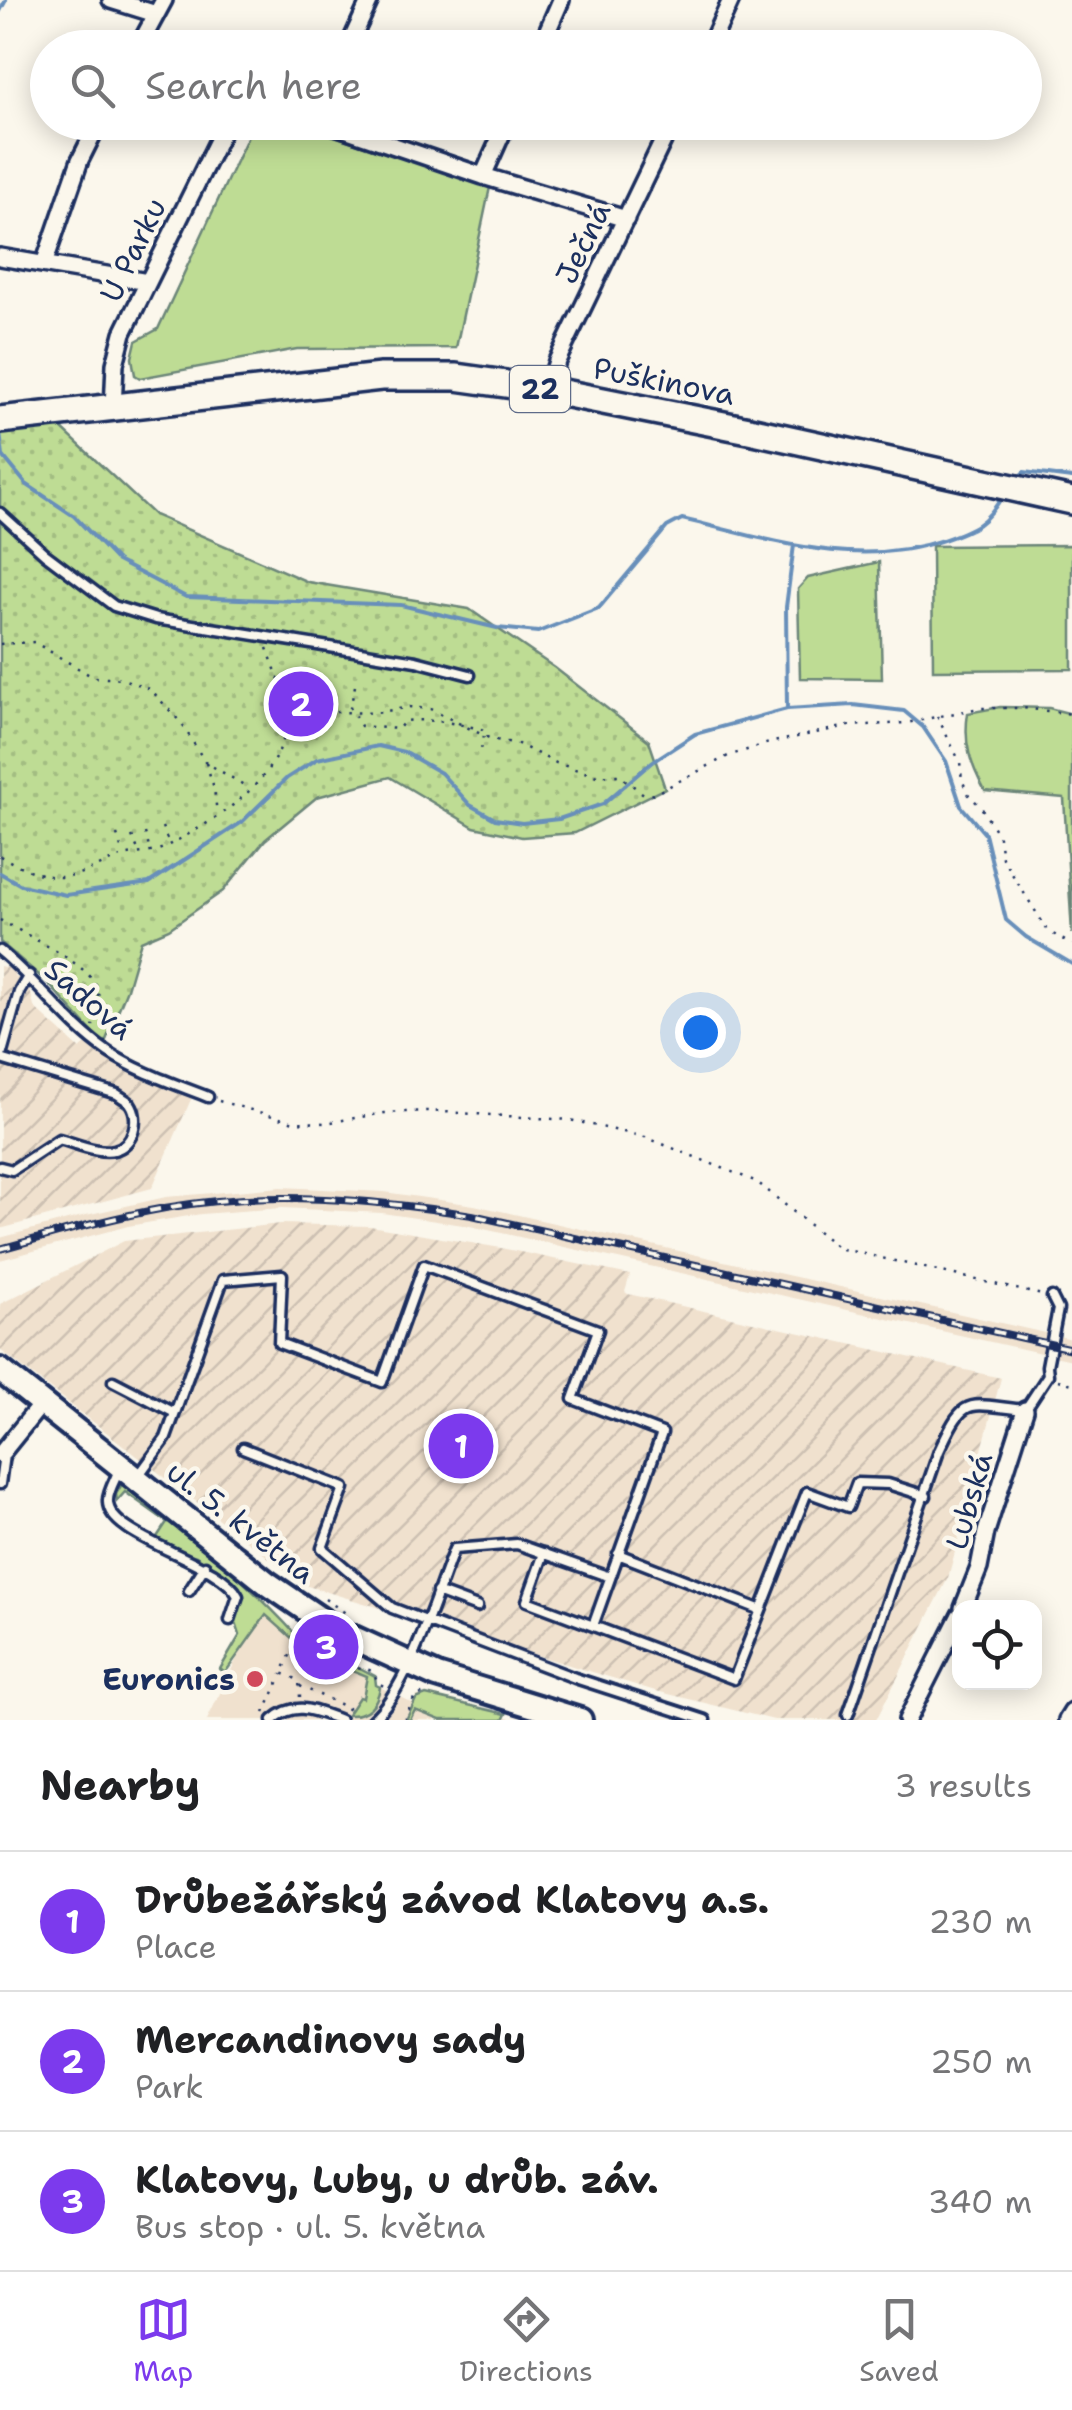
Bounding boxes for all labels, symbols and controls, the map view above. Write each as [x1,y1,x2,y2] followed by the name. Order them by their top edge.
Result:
[30,30,1042,140] search box
[65,58,120,113] icon: search
[145,60,362,111] text: Search here
[90,191,176,309] street label: U Parku
[546,195,620,291] street label: Ječná
[590,347,738,415] street label: Puškinova
[510,366,570,412] road number: 22
[268,666,334,742] pin: 2
[36,949,142,1049] street label: Sadová
[675,1007,726,1058] your location
[428,1408,494,1484] pin: 1
[936,1447,1002,1554] street label: Lubská
[158,1451,324,1593] street label: ul. 5. května
[952,1600,1042,1690] map controls
[952,1600,1042,1690] button: locate
[294,1610,358,1684] pin: 3
[102,1659,235,1700] place label: Euronics
[244,1668,266,1690] marker: Euronics
[40,1757,200,1813] text: Nearby
[895,1764,1032,1807] text: 3 results
[135,1874,769,1925] text: Drůbežářský závod Klatovy a.s.
[65,1900,80,1943] text: 1
[929,1900,1032,1943] text: 230 m
[135,1925,217,1968] text: Place
[135,2014,526,2065] text: Mercandinovy sady
[61,2040,84,2083] text: 2
[930,2040,1032,2083] text: 250 m
[135,2065,204,2108] text: Park
[135,2154,659,2205] text: Klatovy, Luby, u drůb. záv.
[61,2180,84,2223] text: 3
[928,2180,1032,2223] text: 340 m
[135,2205,485,2248] text: Bus stop · ul. 5. května
[133,2292,193,2390] tab: Map
[460,2292,593,2390] tab: Directions
[859,2292,939,2390] tab: Saved

